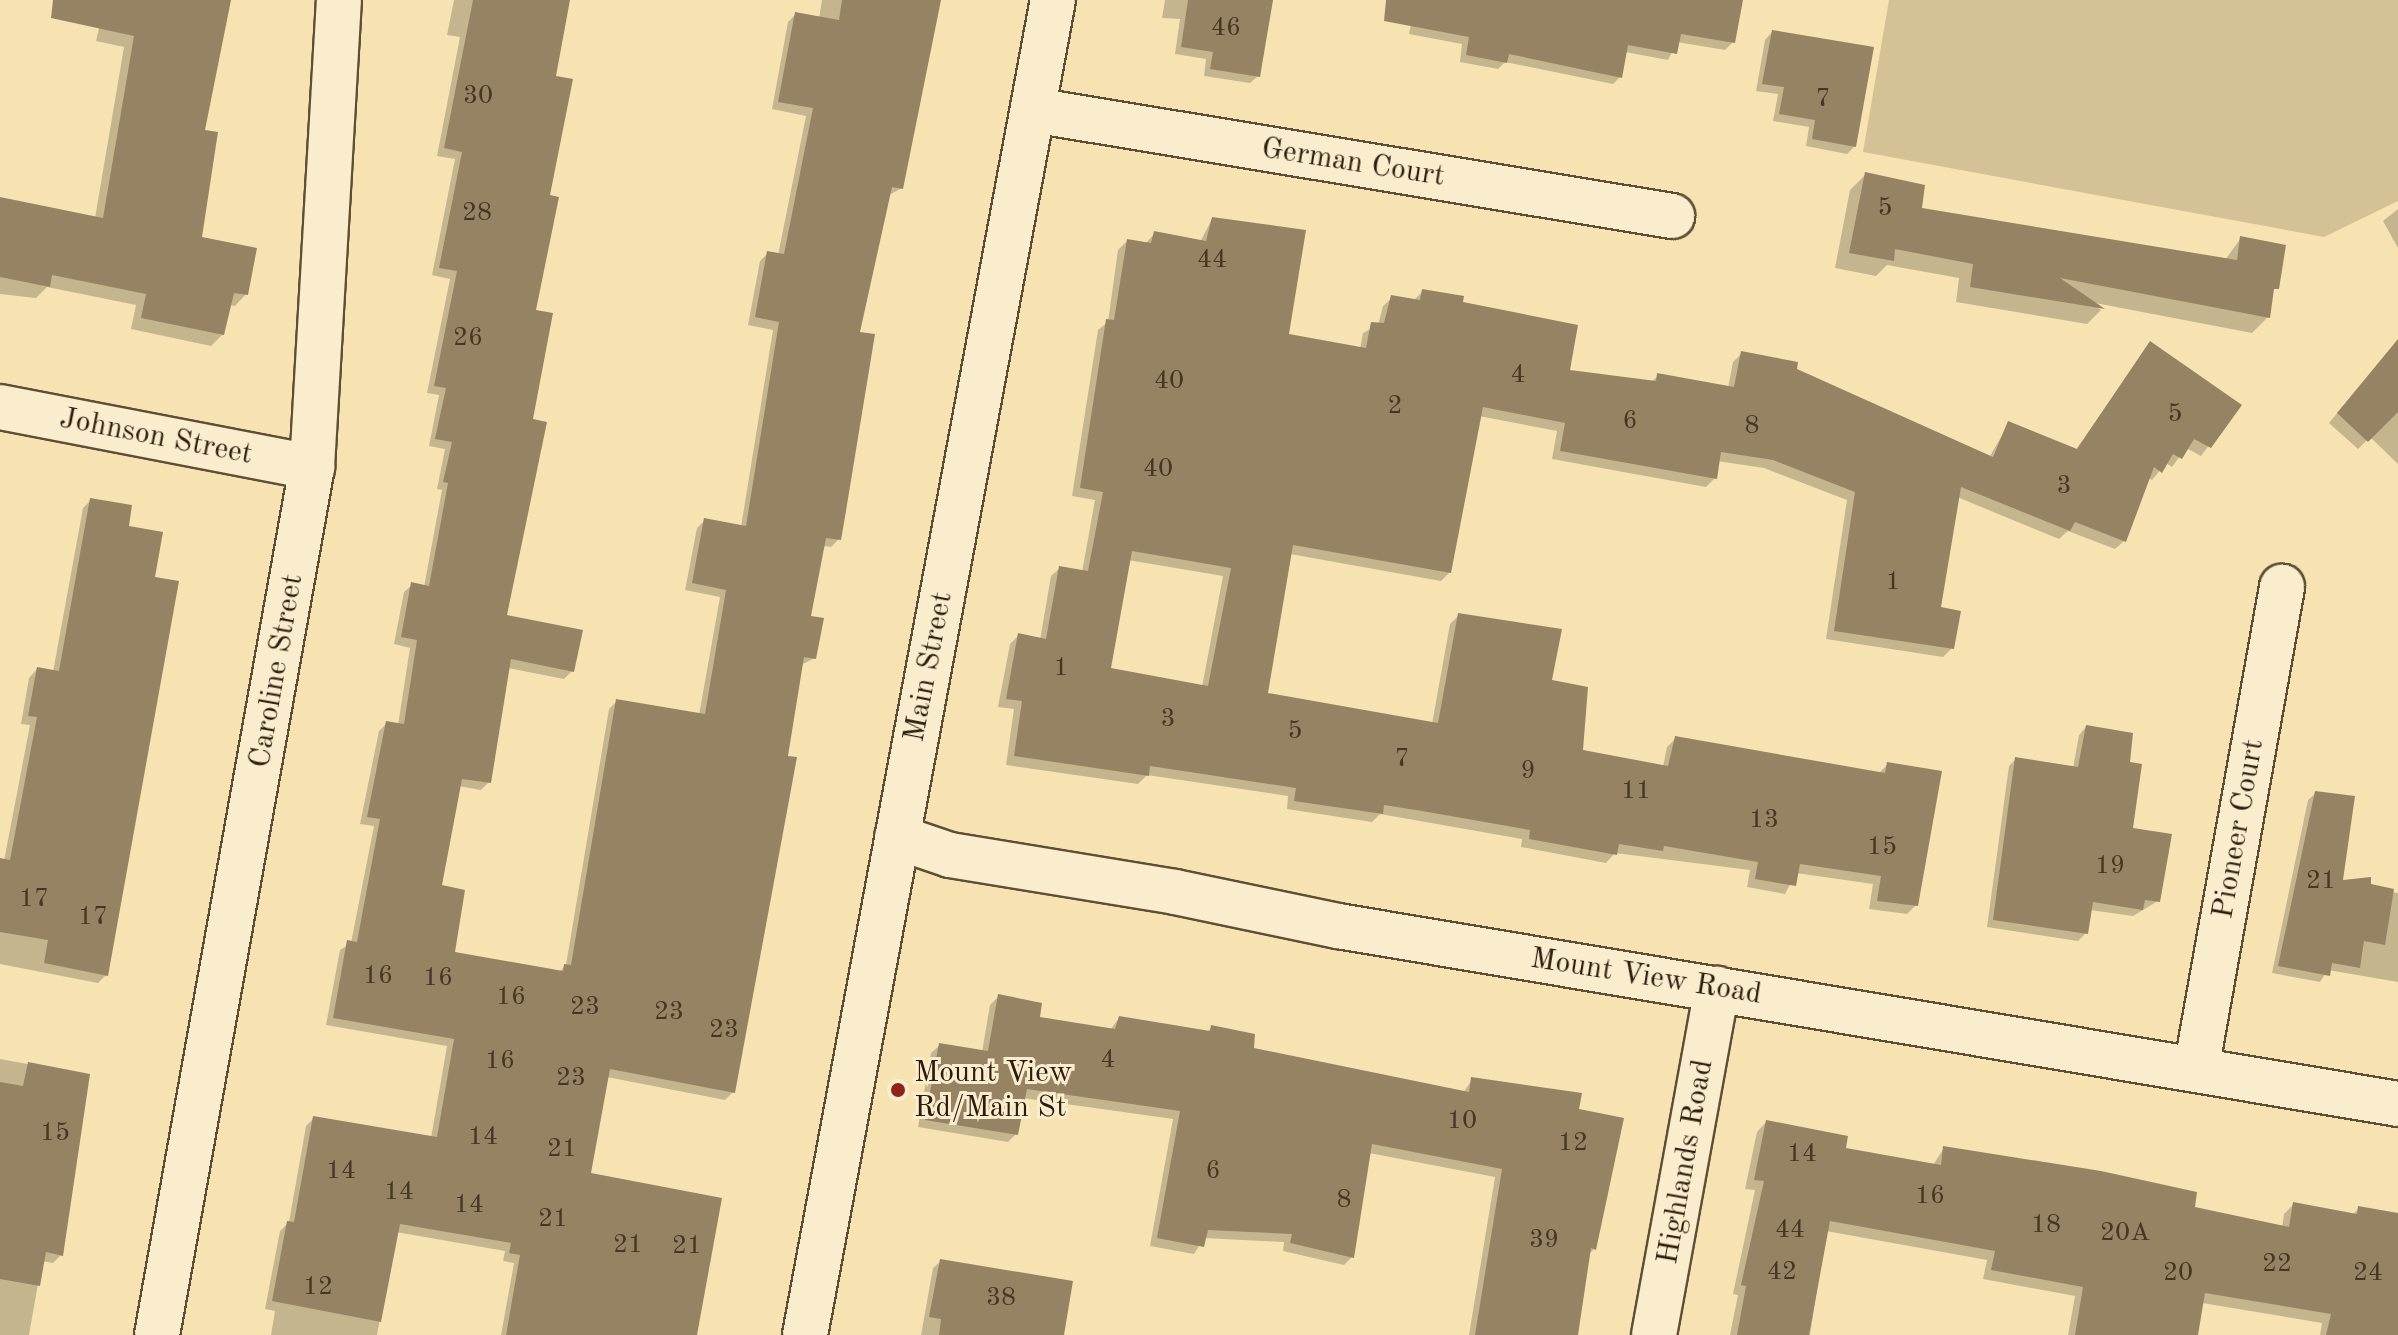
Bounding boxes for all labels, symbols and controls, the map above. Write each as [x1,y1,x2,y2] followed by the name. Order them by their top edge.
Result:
[1211,13,1241,45] house number: 46
[463,81,493,113] house number: 30
[1815,84,1831,116] house number: 7
[1259,131,1447,195] street label: German Court
[1877,193,1893,225] house number: 5
[462,198,492,230] house number: 28
[1197,245,1227,277] house number: 44
[453,323,483,355] house number: 26
[1510,360,1526,392] house number: 4
[1154,366,1184,398] house number: 40
[1387,391,1403,423] house number: 2
[2167,399,2183,431] house number: 5
[57,401,255,473] street label: Johnson Street
[1622,406,1638,438] house number: 6
[1744,411,1760,443] house number: 8
[1143,454,1173,486] house number: 40
[2056,471,2072,503] house number: 3
[1885,567,1901,599] house number: 1
[242,571,312,771] street label: Caroline Street
[897,589,961,745] street label: Main Street
[1053,653,1069,685] house number: 1
[1160,704,1176,736] house number: 3
[1287,716,1303,748] house number: 5
[2205,736,2273,922] street label: Pioneer Court
[1394,744,1410,776] house number: 7
[1520,756,1536,788] house number: 9
[1621,776,1651,808] house number: 11
[1749,805,1779,837] house number: 13
[1867,832,1897,864] house number: 15
[2095,851,2125,883] house number: 19
[2306,866,2336,898] house number: 21
[19,884,49,916] house number: 17
[78,902,108,934] house number: 17
[1528,941,1764,1013] street label: Mount View Road
[363,961,393,993] house number: 16
[423,963,453,995] house number: 16
[496,982,526,1014] house number: 16
[570,992,600,1024] house number: 23
[654,997,684,1029] house number: 23
[709,1015,739,1047] house number: 23
[1100,1045,1116,1077] house number: 4
[485,1046,515,1078] house number: 16
[914,1055,1072,1126] place label: Mount View Rd/Main St
[1650,1057,1722,1267] street label: Highlands Road
[556,1063,586,1095] house number: 23
[889,1081,907,1099] marker: Mount View Rd/Main St
[1447,1106,1477,1138] house number: 10
[40,1118,70,1150] house number: 15
[468,1122,498,1154] house number: 14
[1558,1128,1588,1160] house number: 12
[547,1134,577,1166] house number: 21
[1787,1139,1817,1171] house number: 14
[326,1156,356,1188] house number: 14
[1205,1156,1221,1188] house number: 6
[384,1177,414,1209] house number: 14
[1915,1181,1945,1213] house number: 16
[1336,1185,1352,1217] house number: 8
[454,1190,484,1222] house number: 14
[538,1204,568,1236] house number: 21
[2031,1210,2061,1242] house number: 18
[1775,1215,1805,1247] house number: 44
[2100,1218,2150,1250] house number: 20A
[1529,1225,1559,1257] house number: 39
[613,1230,643,1262] house number: 21
[672,1231,702,1263] house number: 21
[2262,1249,2292,1281] house number: 22
[1767,1257,1797,1289] house number: 42
[2163,1258,2193,1290] house number: 20
[2353,1258,2383,1290] house number: 24
[303,1272,333,1304] house number: 12
[986,1283,1016,1315] house number: 38

